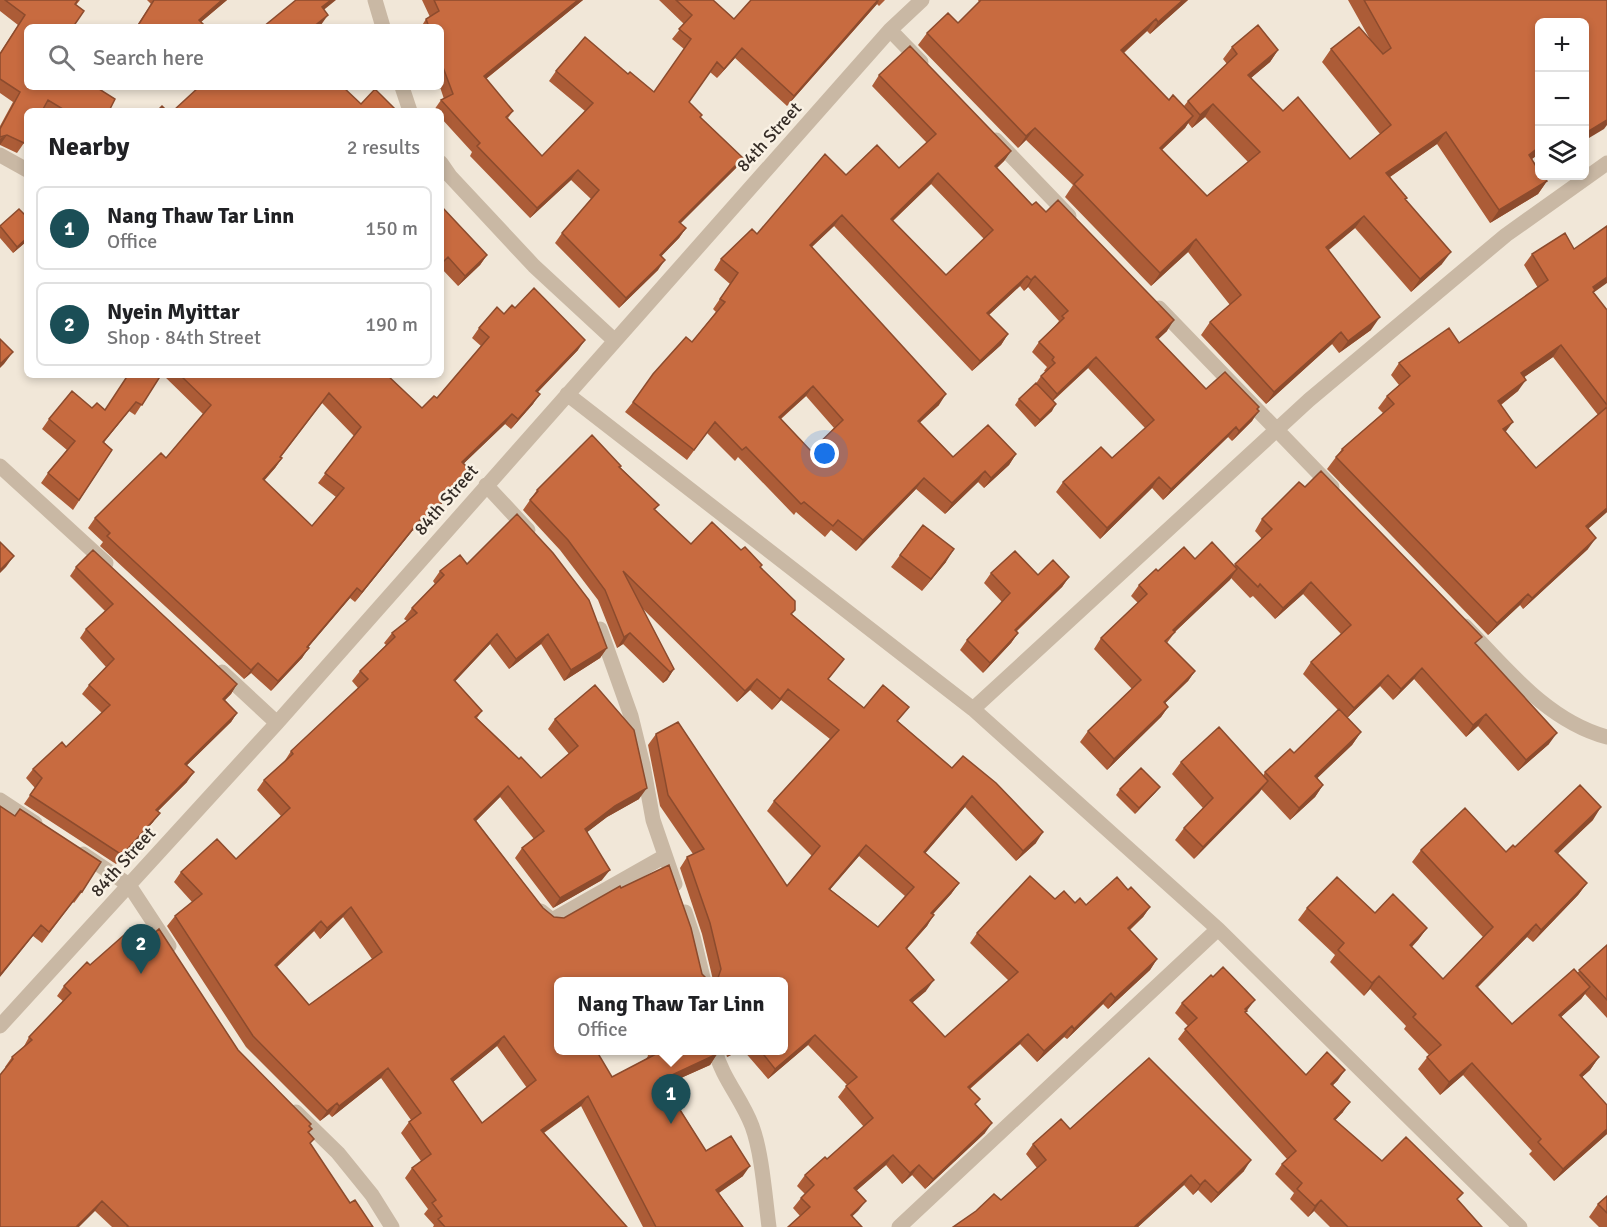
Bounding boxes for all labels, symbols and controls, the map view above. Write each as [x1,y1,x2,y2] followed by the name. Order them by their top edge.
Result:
[1535,18,1589,180] map controls
[1535,18,1589,72] button: +
[24,24,444,90] search box
[45,41,78,74] icon: search
[93,44,204,71] text: Search here
[1535,72,1589,126] button: −
[732,98,806,176] street label: 84th Street
[1535,126,1589,180] button: layers
[48,131,129,163] text: Nearby
[347,135,420,160] text: 2 results
[107,202,294,229] text: Nang Thaw Tar Linn
[64,216,75,241] text: 1
[365,216,418,241] text: 150 m
[107,229,157,254] text: Office
[107,298,240,325] text: Nyein Myittar
[64,312,75,337] text: 2
[365,312,418,337] text: 190 m
[107,325,261,350] text: Shop · 84th Street
[810,439,839,468] your location
[409,460,483,540] street label: 84th Street
[86,823,160,901] street label: 84th Street
[122,924,160,974] pin: 2
[554,977,788,1055] popup
[577,990,765,1017] text: Nang Thaw Tar Linn
[577,1017,628,1042] text: Office
[652,1074,690,1124] pin: 1

